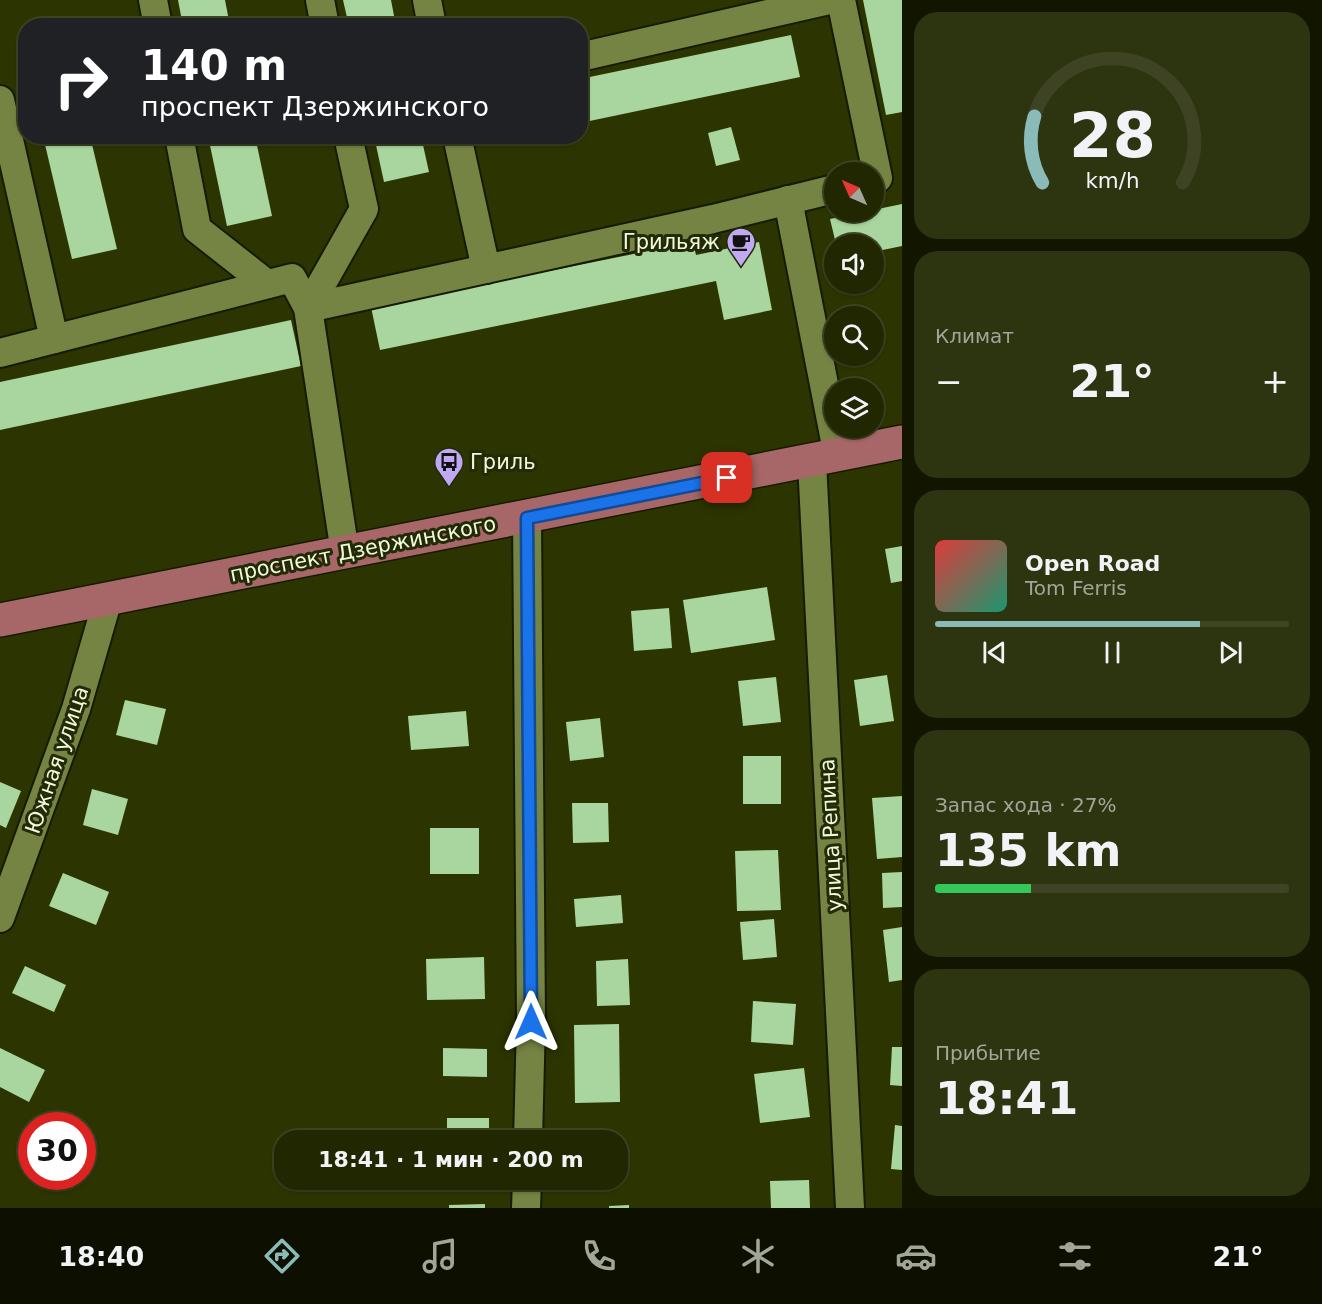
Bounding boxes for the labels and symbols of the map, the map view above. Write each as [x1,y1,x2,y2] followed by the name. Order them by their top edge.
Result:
[824,162,884,222] north arrow
[725,226,757,268] cafe icon: Грильяж
[623,230,720,254] place label: Грильяж
[433,446,465,488] bus stop icon: Гриль
[470,450,536,474] place label: Гриль
[701,452,752,503] pin
[228,511,498,587] street label: проспект Дзержинского
[21,683,93,837] street label: Южная улица
[815,758,847,912] street label: улица Репина
[499,990,563,1054] position arrow
[18,1112,96,1190] speed limit sign: 30

